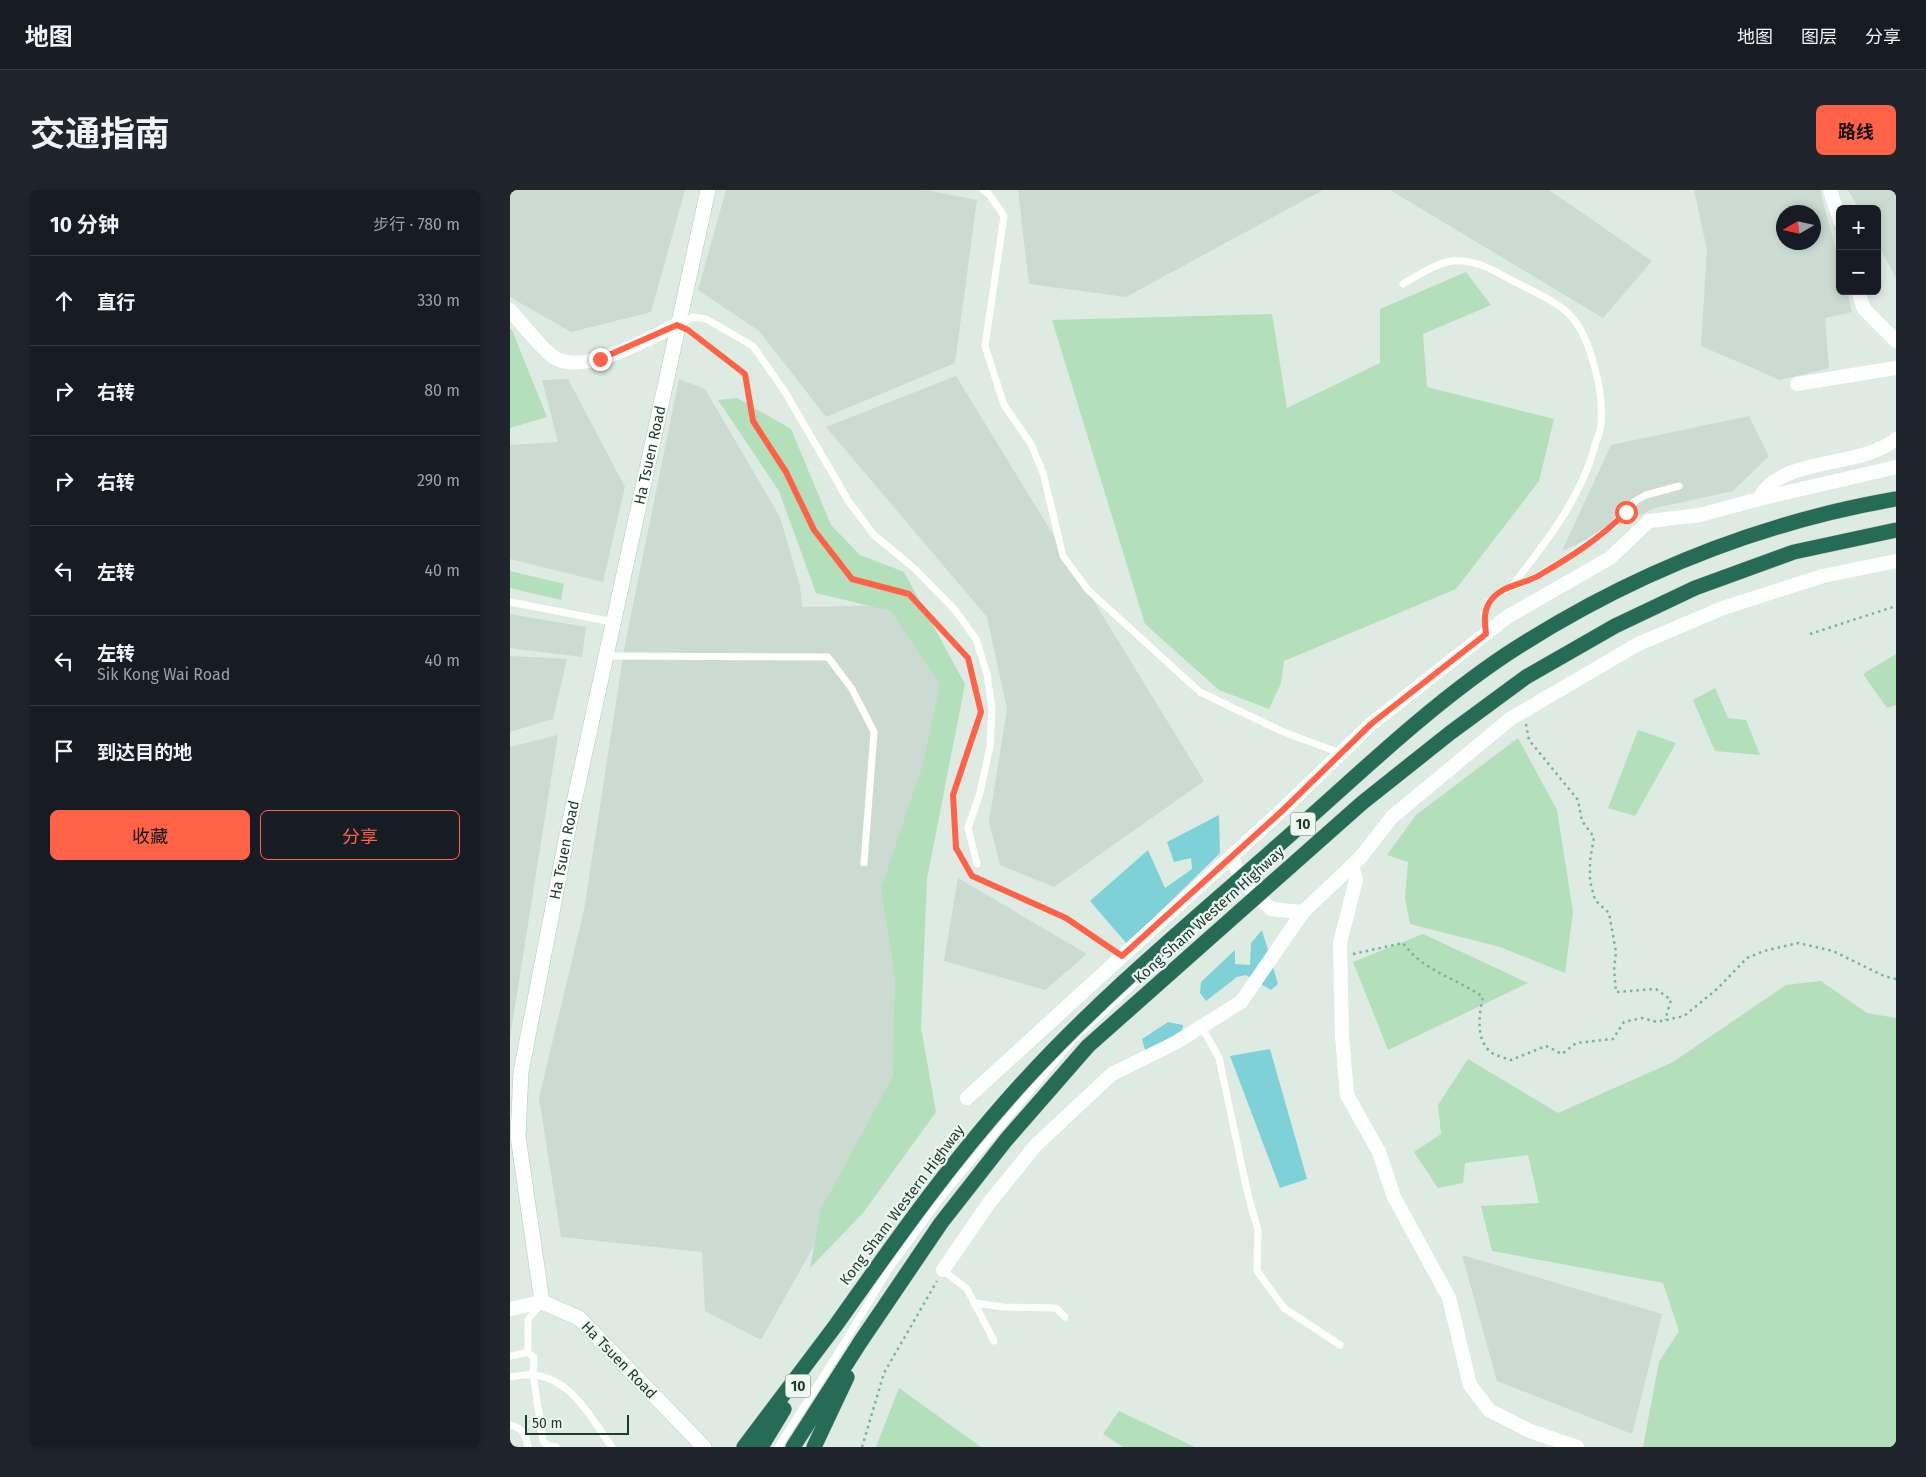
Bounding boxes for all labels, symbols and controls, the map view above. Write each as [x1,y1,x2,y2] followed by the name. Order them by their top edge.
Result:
[25,23,73,51] text: 地图
[1737,26,1773,48] text: 地图
[1801,26,1837,48] text: 图层
[1865,26,1901,48] text: 分享
[1816,105,1896,155] button: 路线
[30,113,170,155] text: 交通指南
[1776,205,1821,250] north arrow
[1836,205,1881,295] map controls
[1836,205,1881,250] button: +
[50,212,119,238] text: 10 分钟
[373,215,460,234] text: 步行 · 780 m
[1836,250,1881,295] button: −
[50,287,78,315] icon: ahead
[97,291,135,314] text: 直行
[417,291,460,310] text: 330 m
[589,348,612,371] route end
[50,377,78,405] icon: right
[97,381,135,404] text: 右转
[424,381,460,400] text: 80 m
[630,404,670,506] street label: Ha Tsuen Road
[50,467,78,495] icon: right
[97,471,135,494] text: 右转
[417,471,460,490] text: 290 m
[1615,501,1638,524] route start
[50,557,78,585] icon: left
[97,561,135,584] text: 左转
[425,561,460,580] text: 40 m
[97,642,135,665] text: 左转
[50,647,78,675] icon: left
[425,651,460,670] text: 40 m
[97,665,230,684] text: Sik Kong Wai Road
[50,737,78,765] icon: arrive
[97,741,192,764] text: 到达目的地
[546,799,583,901] street label: Ha Tsuen Road
[50,810,250,860] button: 收藏
[260,810,460,860] button: 分享
[1290,812,1316,836] road number: 10
[1130,842,1288,987] street label: Kong Sham Western Highway
[836,1121,969,1289] street label: Kong Sham Western Highway
[578,1318,660,1402] street label: Ha Tsuen Road
[786,1374,810,1398] road number: 10
[525,1412,629,1435] scale bar
[532,1415,563,1432] text: 50 m

